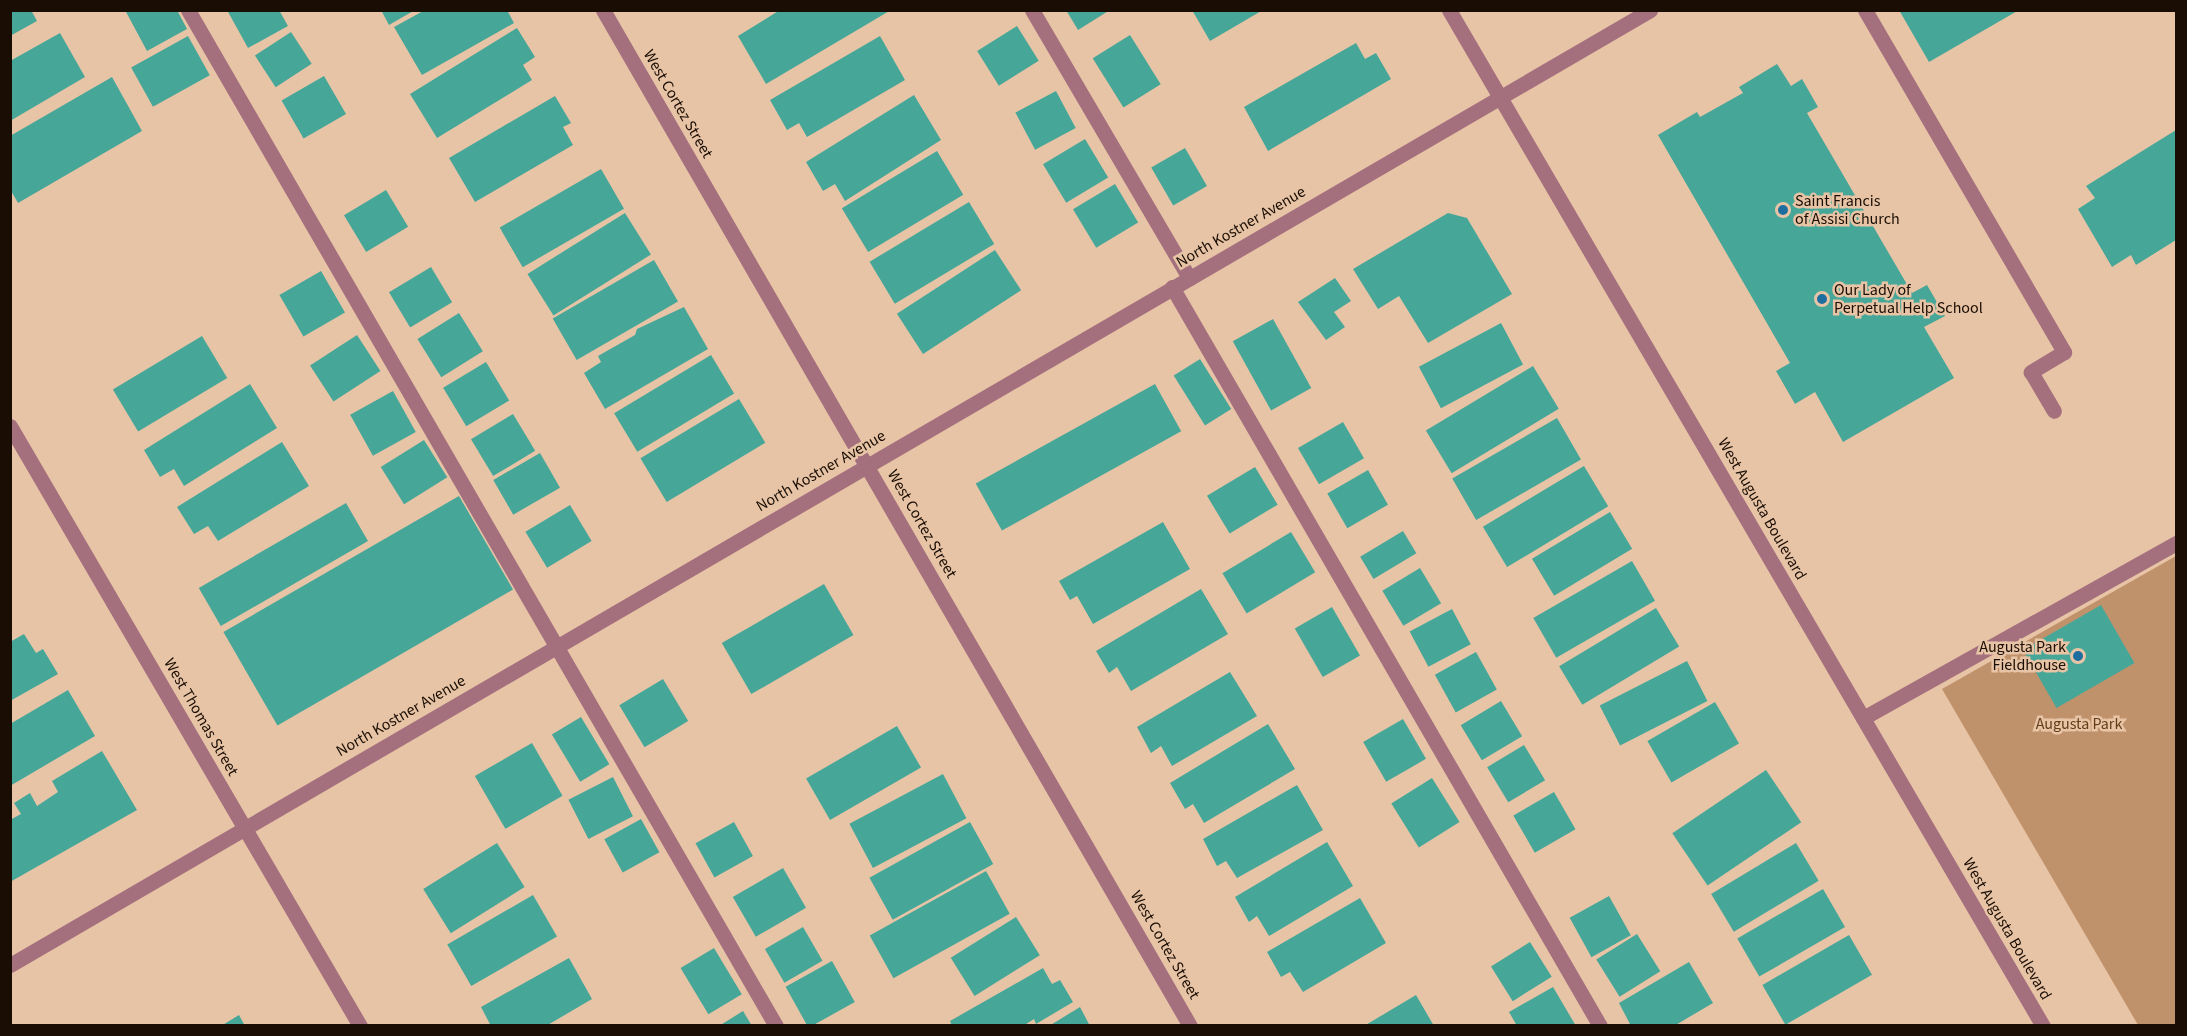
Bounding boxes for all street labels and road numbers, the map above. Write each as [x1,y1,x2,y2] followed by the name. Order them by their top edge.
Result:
[639,46,717,162] street label: West Cortez Street
[1173,182,1309,272] street label: North Kostner Avenue
[753,426,889,516] street label: North Kostner Avenue
[1714,435,1810,583] street label: West Augusta Boulevard
[883,466,961,582] street label: West Cortez Street
[159,655,243,779] street label: West Thomas Street
[333,671,469,761] street label: North Kostner Avenue
[1959,855,2055,1003] street label: West Augusta Boulevard
[1126,887,1204,1003] street label: West Cortez Street

